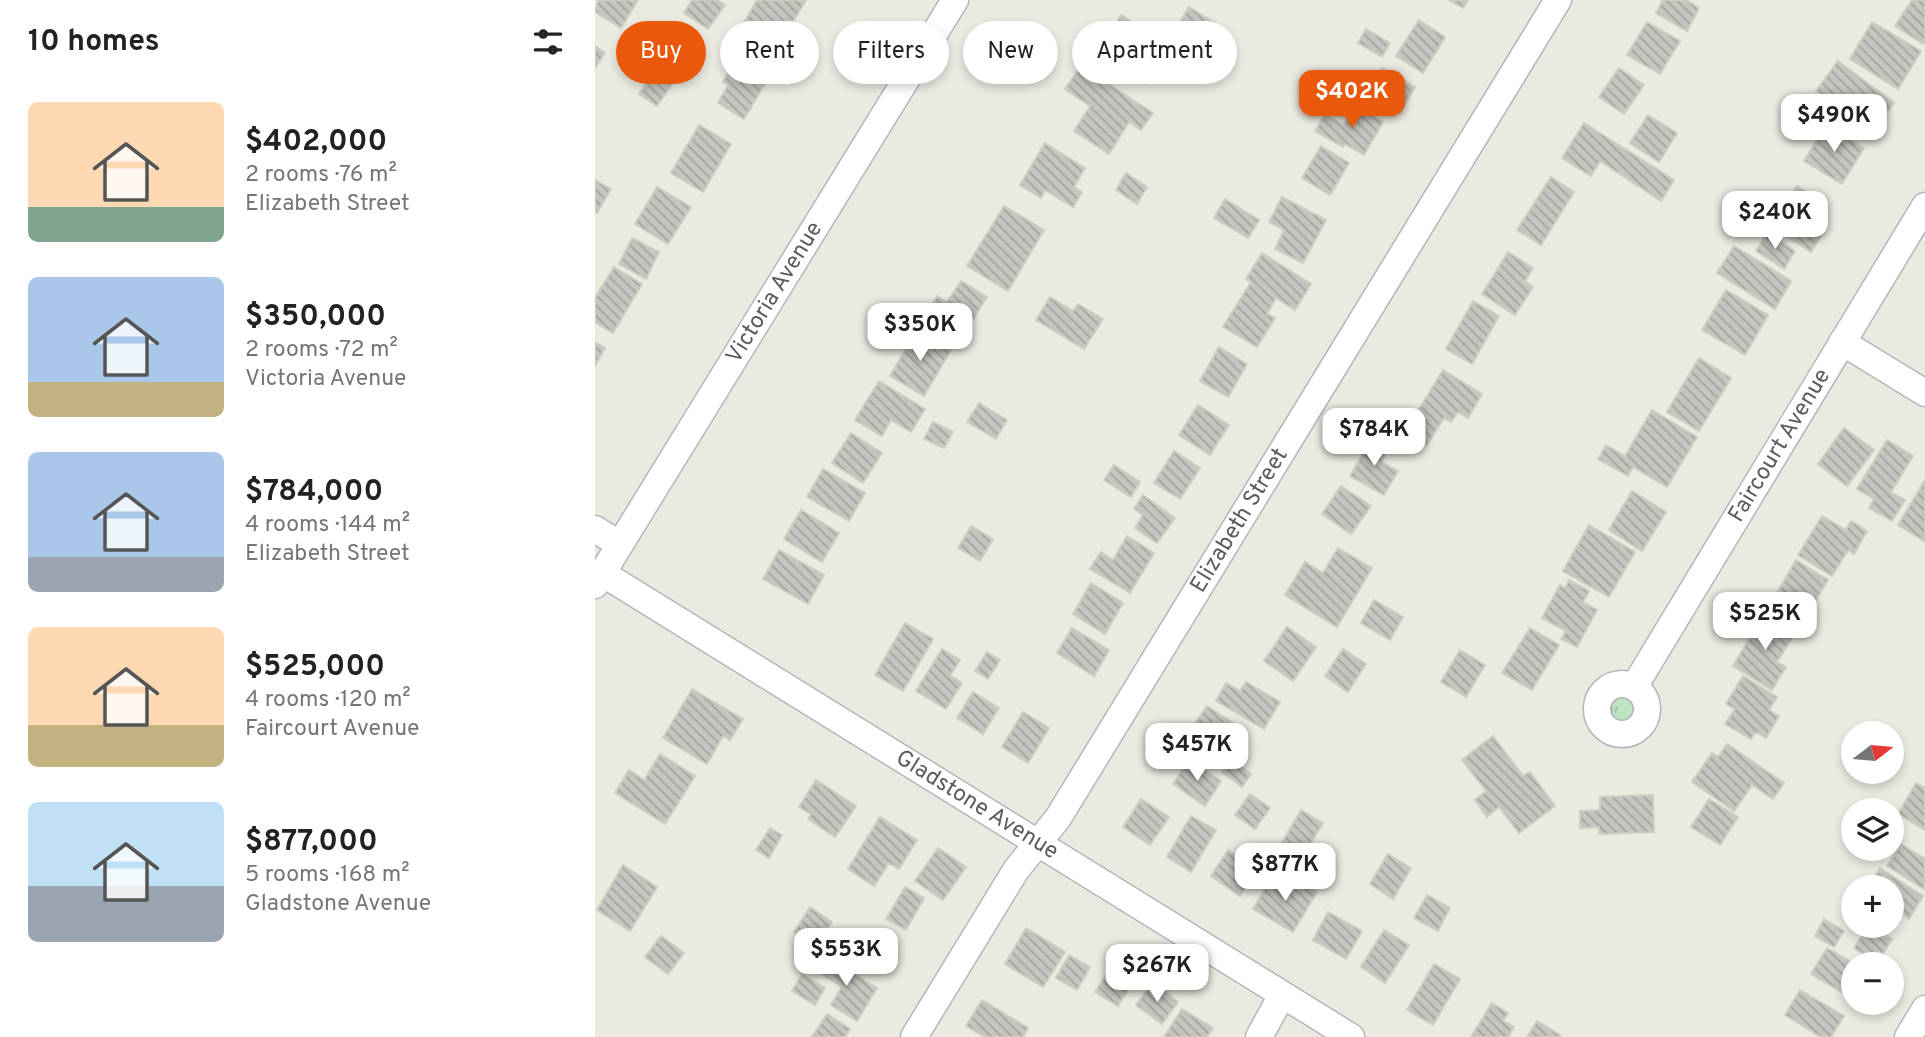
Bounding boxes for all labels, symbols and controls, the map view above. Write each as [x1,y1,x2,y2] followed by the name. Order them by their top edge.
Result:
[616,21,706,84] chip: Buy
[720,21,819,84] chip: Rent
[833,21,949,84] chip: Filters
[963,21,1058,84] chip: New
[1072,21,1237,84] chip: Apartment
[529,23,567,61] icon: filters
[28,24,159,61] text: 10 homes
[1303,71,1401,130] pin: $402K
[1315,78,1389,107] text: $402K
[1785,94,1883,154] pin: $490K
[1797,102,1871,131] text: $490K
[245,124,387,161] text: $402,000
[84,130,168,214] icon: home
[245,161,397,190] text: 2 rooms · 76 m²
[245,190,410,219] text: Elizabeth Street
[1726,191,1824,251] pin: $240K
[1738,199,1812,228] text: $240K
[720,216,829,369] street label: Victoria Avenue
[245,299,386,336] text: $350,000
[871,304,969,363] pin: $350K
[84,305,168,389] icon: home
[883,311,957,340] text: $350K
[245,336,398,365] text: 2 rooms · 72 m²
[1722,364,1838,528] street label: Faircourt Avenue
[245,365,406,394] text: Victoria Avenue
[1325,408,1423,468] pin: $784K
[1338,416,1410,445] text: $784K
[1184,443,1295,599] street label: Elizabeth Street
[245,474,383,511] text: $784,000
[84,480,168,564] icon: home
[245,511,410,540] text: 4 rooms · 144 m²
[245,540,410,569] text: Elizabeth Street
[1716,592,1814,652] pin: $525K
[1729,600,1801,629] text: $525K
[245,649,385,686] text: $525,000
[84,655,168,739] icon: home
[245,686,411,715] text: 4 rooms · 120 m²
[245,715,419,744] text: Faircourt Avenue
[1841,721,1904,784] north arrow
[1841,721,1904,1015] map controls
[1148,724,1246,783] pin: $457K
[1161,731,1233,760] text: $457K
[890,744,1064,867] street label: Gladstone Avenue
[1841,798,1904,861] button: layers
[245,824,378,861] text: $877,000
[84,830,168,914] icon: home
[1236,844,1334,903] pin: $877K
[1251,851,1319,880] text: $877K
[245,861,410,890] text: 5 rooms · 168 m²
[1841,875,1904,938] button: +
[245,890,431,919] text: Gladstone Avenue
[797,928,895,988] pin: $553K
[810,936,882,965] text: $553K
[1108,944,1206,1004] pin: $267K
[1122,952,1192,981] text: $267K
[1841,952,1904,1015] button: −

